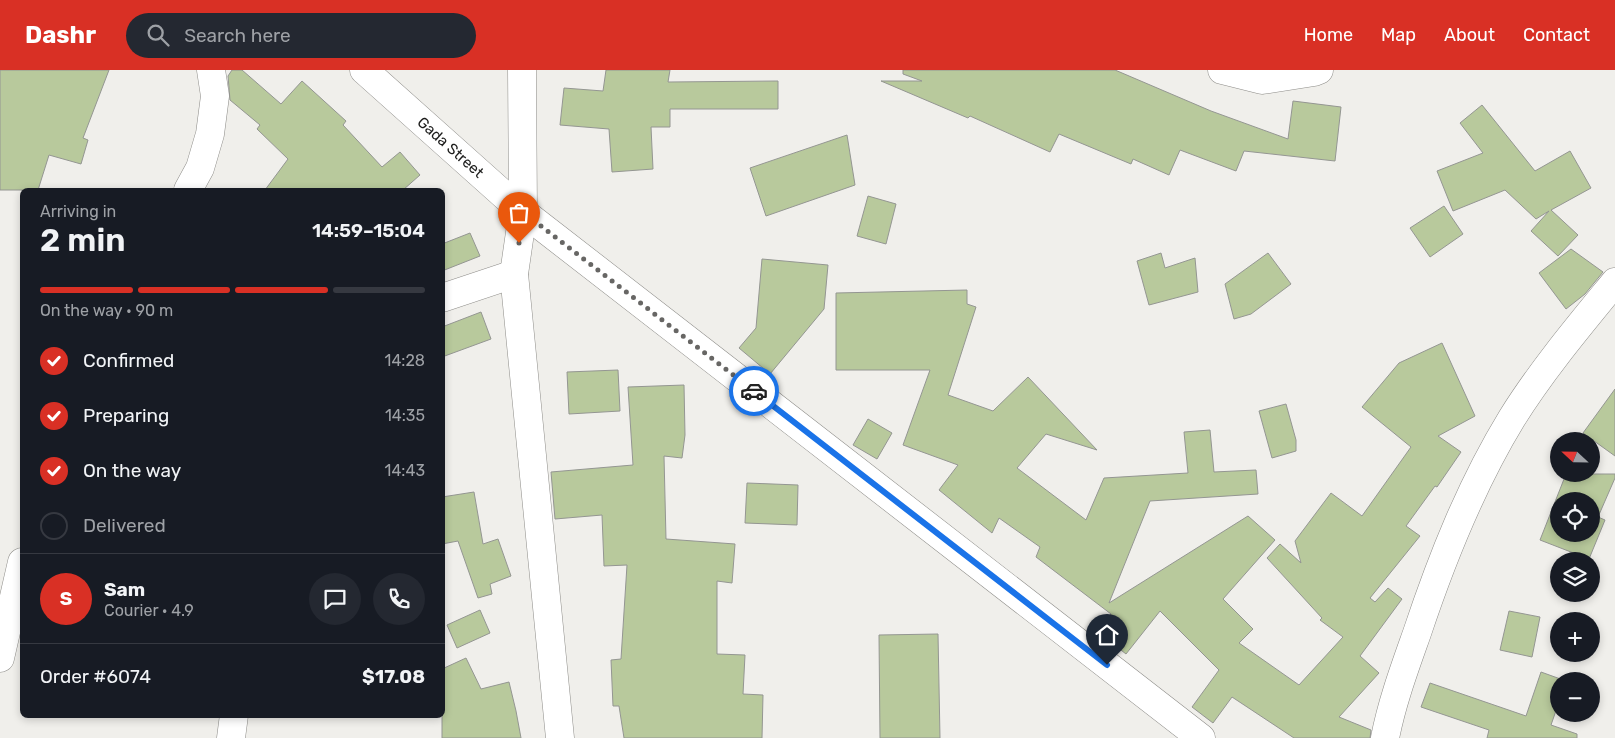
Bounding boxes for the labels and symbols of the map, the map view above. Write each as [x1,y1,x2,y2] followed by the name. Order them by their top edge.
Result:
[414,113,487,182] street label: Gada Street
[498,192,540,243] pin
[729,366,779,416] courier
[1550,432,1600,482] north arrow
[1086,614,1128,665] pin

